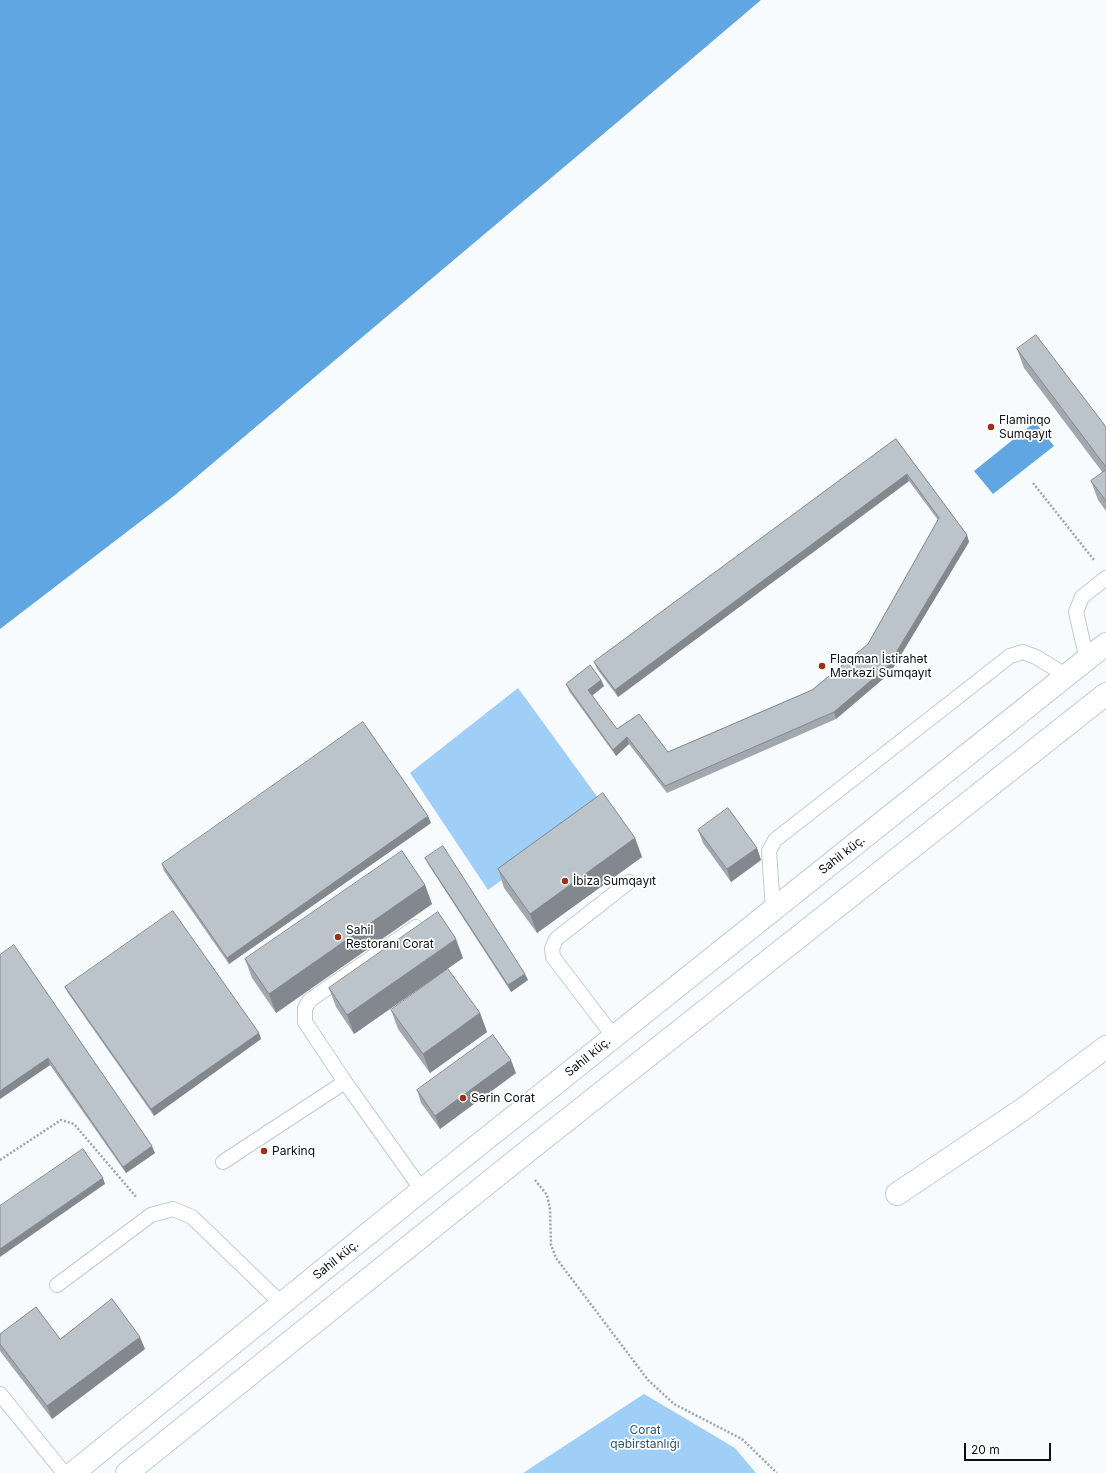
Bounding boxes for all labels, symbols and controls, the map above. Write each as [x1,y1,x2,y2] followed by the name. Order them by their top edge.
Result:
[999,413,1052,441] place label: Flaminqo Sumqayıt
[986,422,996,432] marker: Flaminqo Sumqayıt
[830,652,931,680] place label: Flaqman İstirahət Mərkəzi Sumqayıt
[817,661,827,671] marker: Flaqman İstirahət Mərkəzi Sumqayıt
[816,832,868,878] street label: Sahil küç.
[573,874,656,888] place label: İbiza Sumqayıt
[560,876,570,886] marker: İbiza Sumqayıt
[346,923,434,951] place label: Sahil Restoranı Corat
[333,932,343,942] marker: Sahil Restoranı Corat
[562,1034,614,1080] street label: Sahil küç.
[471,1091,535,1105] place label: Sərin Corat
[458,1093,468,1103] marker: Sərin Corat
[272,1144,315,1158] place label: Parkinq
[259,1146,269,1156] marker: Parkinq
[310,1237,362,1283] street label: Sahil küç.
[610,1423,680,1451] park label: Corat qəbirstanlığı
[966,1435,1053,1461] scale bar
[971,1442,1000,1457] text: 20 m

